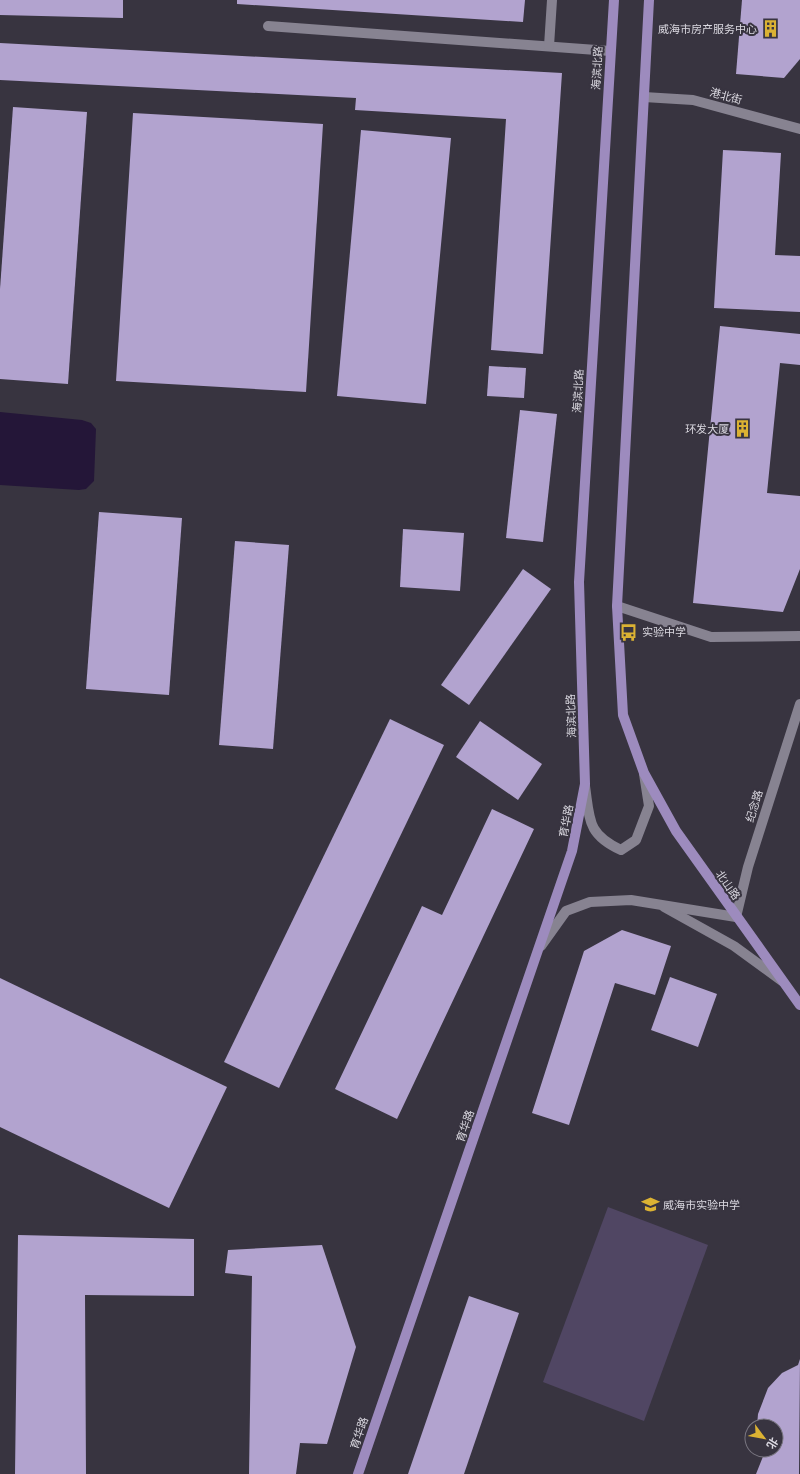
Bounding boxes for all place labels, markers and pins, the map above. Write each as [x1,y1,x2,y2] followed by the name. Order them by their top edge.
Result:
[760,19,780,39] building icon: 威海市房产服务中心
[658,22,757,35] place label: 威海市房产服务中心
[732,419,752,439] building icon: 环发大厦
[685,422,729,435] place label: 环发大厦
[619,622,639,642] bus stop icon: 实验中学
[642,625,686,638] place label: 实验中学
[640,1195,660,1215] school or university icon: 威海市实验中学
[663,1198,740,1211] place label: 威海市实验中学

